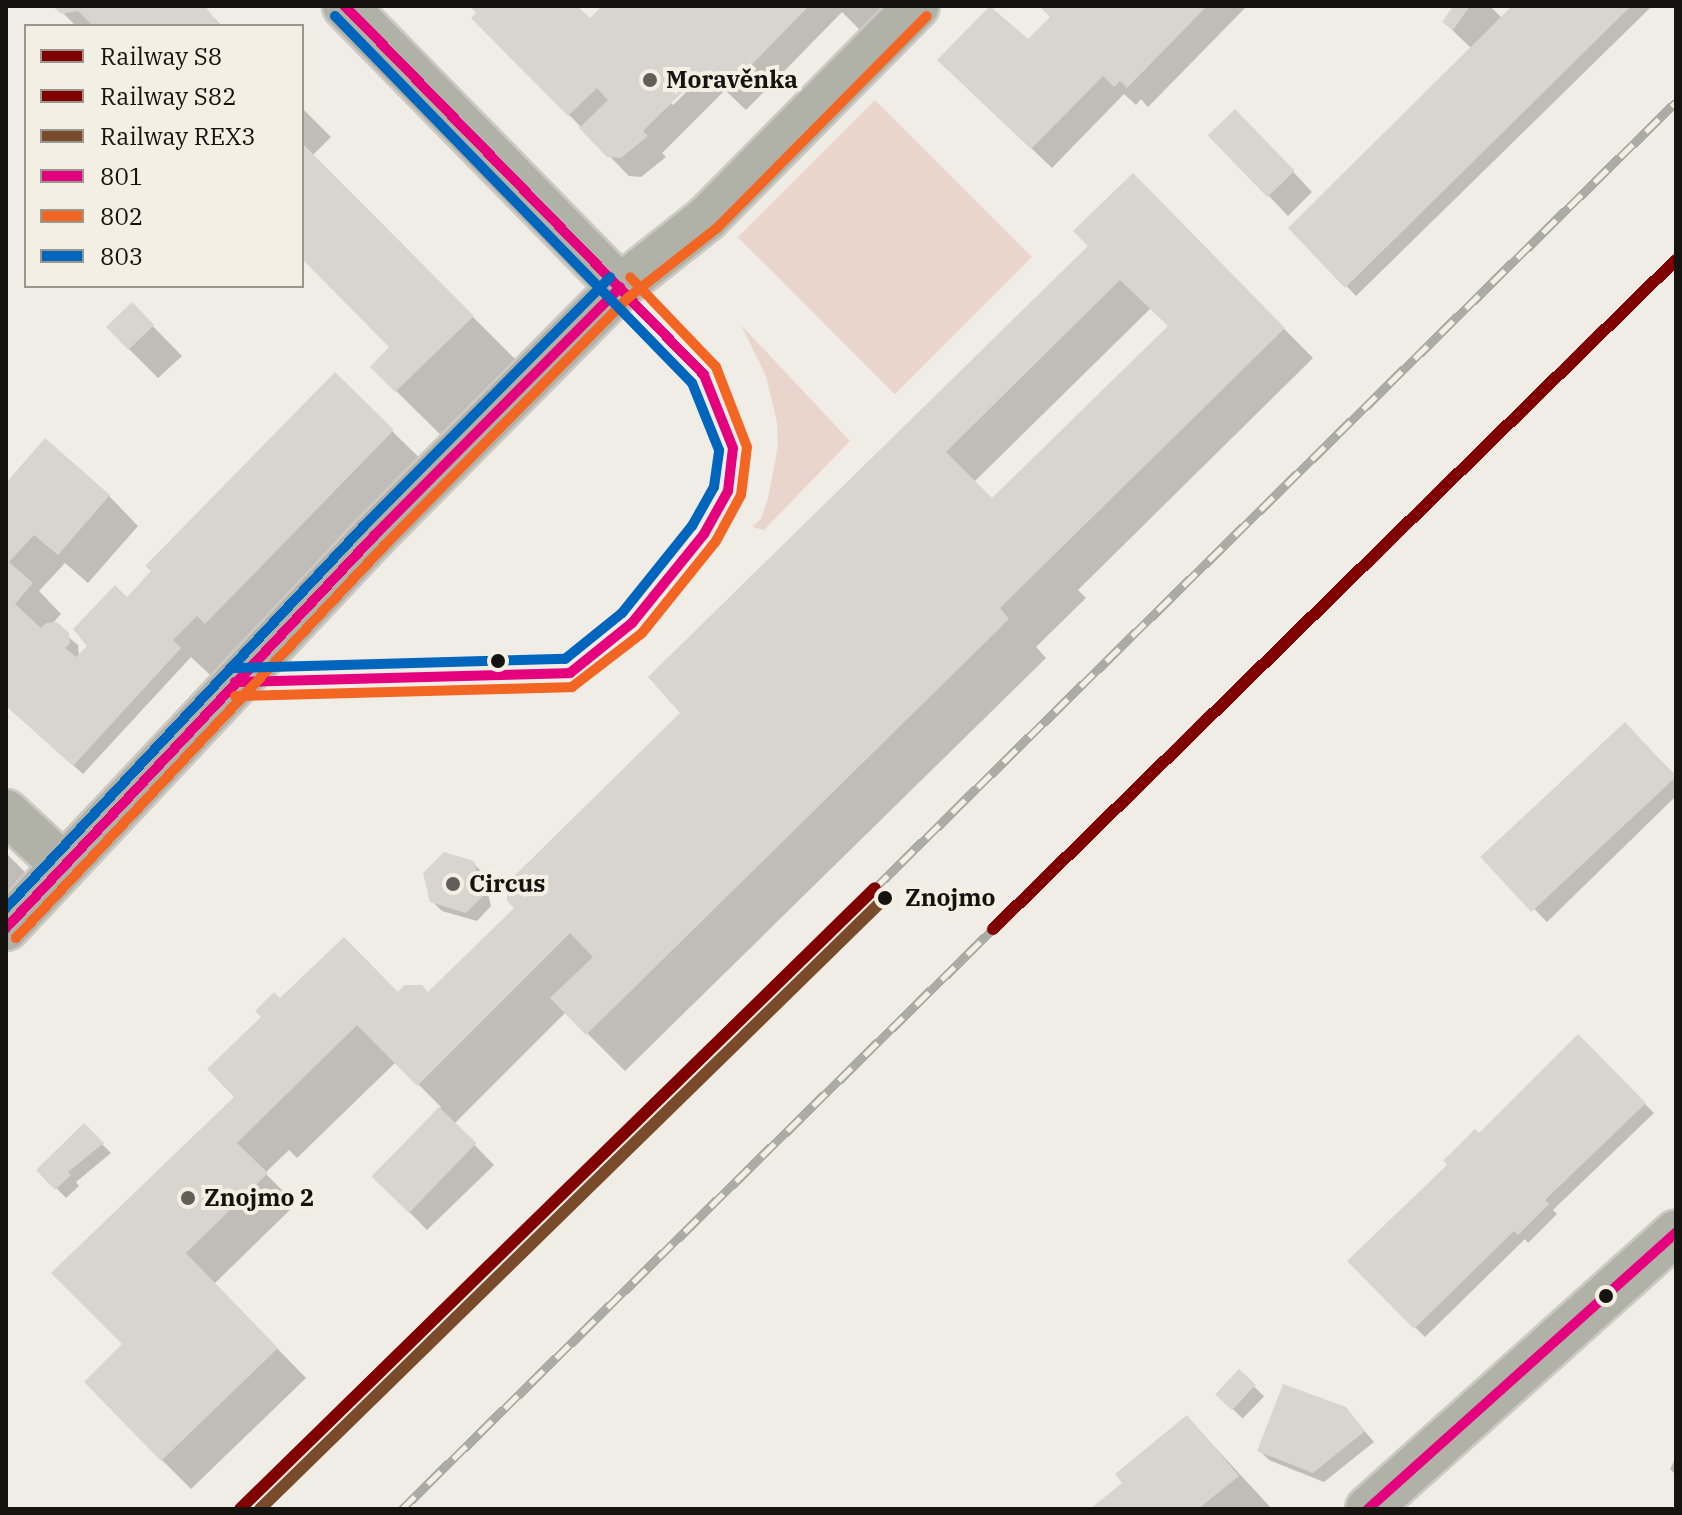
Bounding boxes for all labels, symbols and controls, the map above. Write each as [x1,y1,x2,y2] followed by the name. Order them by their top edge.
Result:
[24,24,304,288] legend
[100,40,222,72] text: Railway S8
[666,66,798,94] place label: Moravěnka
[641,71,659,89] marker: Moravěnka
[100,80,237,112] text: Railway S82
[100,120,256,152] text: Railway REX3
[100,160,143,192] text: 801
[100,200,143,232] text: 802
[100,240,143,272] text: 803
[490,653,506,669] unlabelled marker
[469,870,545,898] place label: Circus
[444,875,462,893] marker: Circus
[905,884,996,912] place label: Znojmo
[872,885,898,911] marker: Znojmo
[204,1184,314,1212] place label: Znojmo 2
[179,1189,197,1207] marker: Znojmo 2
[1598,1288,1614,1304] unlabelled marker

